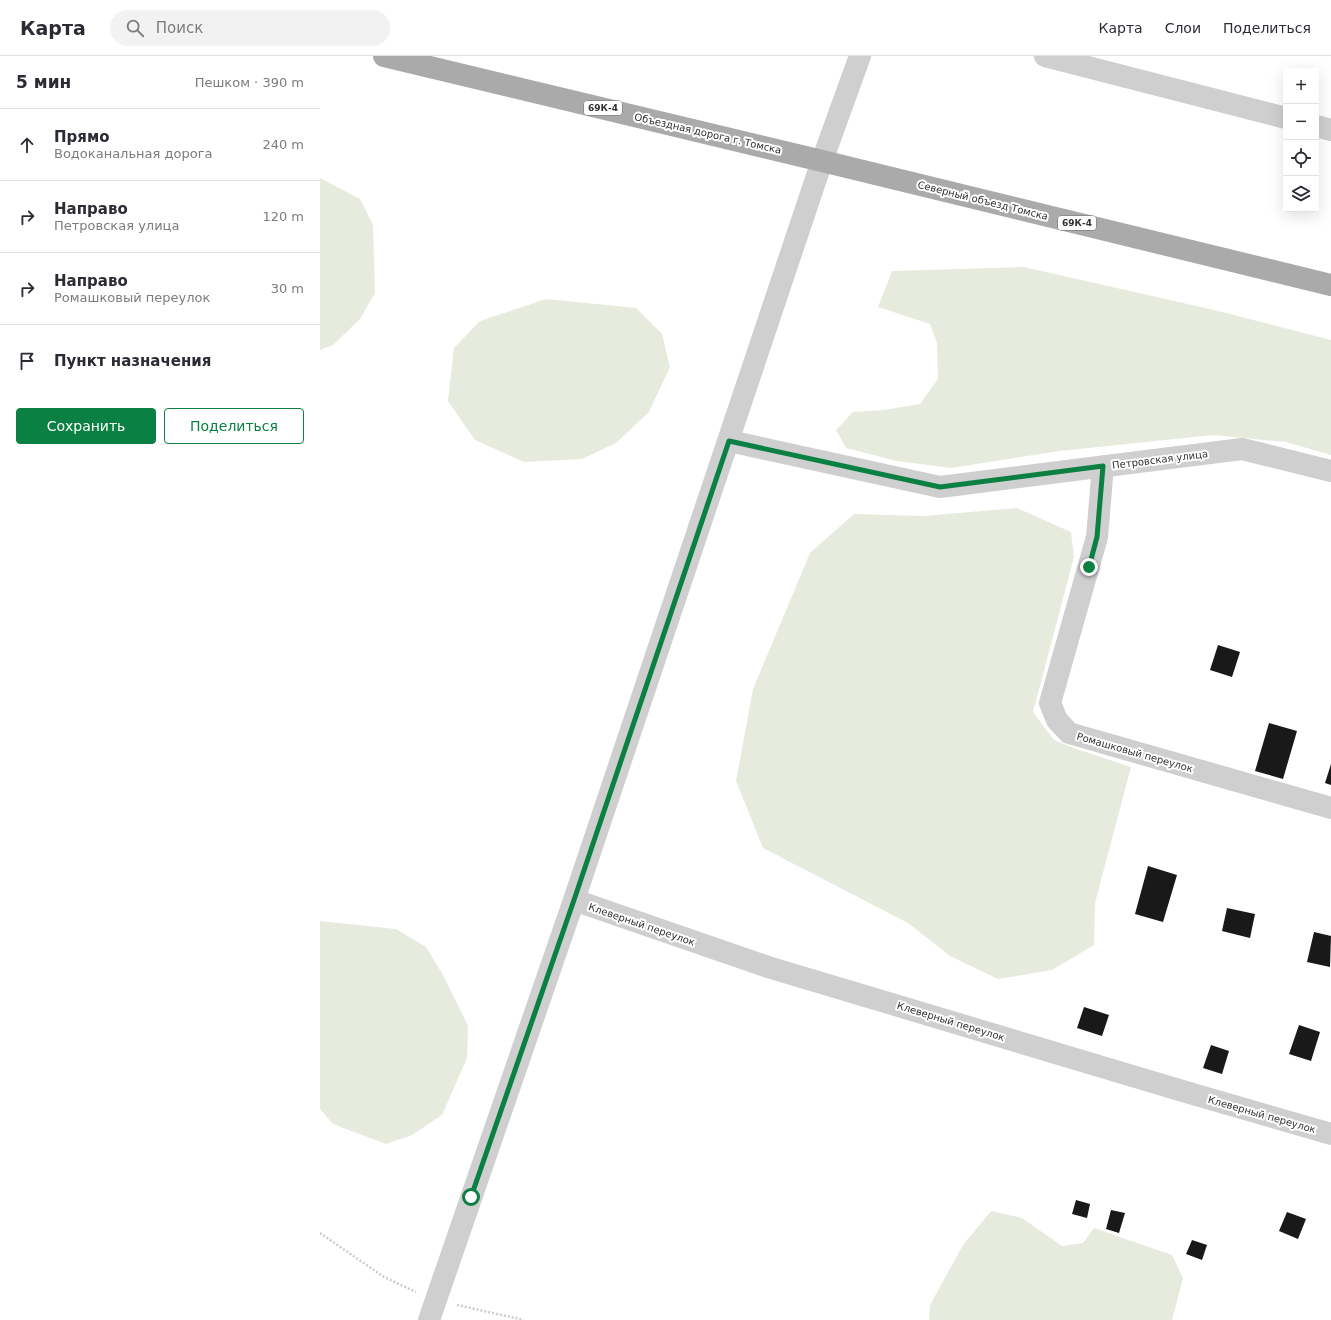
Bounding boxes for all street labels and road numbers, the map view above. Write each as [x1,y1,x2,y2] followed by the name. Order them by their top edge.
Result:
[584,101,622,115] road number: 69К-4
[633,111,782,156] street label: Объездная дорога г. Томска
[917,179,1049,222] street label: Северный объезд Томска
[1058,216,1096,230] road number: 69К-4
[1112,448,1209,471] street label: Петровская улица
[1076,731,1194,774] street label: Ромашковый переулок
[587,901,696,948] street label: Клеверный переулок
[896,1000,1006,1043] street label: Клеверный переулок
[1207,1094,1317,1135] street label: Клеверный переулок

